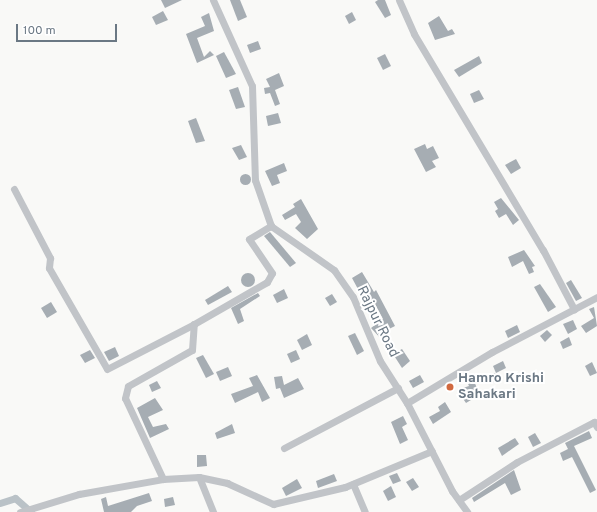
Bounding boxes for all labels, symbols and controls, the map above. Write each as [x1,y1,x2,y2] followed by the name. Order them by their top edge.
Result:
[18,16,119,42] scale bar
[23,23,56,39] text: 100 m
[352,283,402,361] street label: Rajpur Road
[458,371,544,404] place label: Hamro Krishi Sahakari
[445,382,455,392] marker: Hamro Krishi Sahakari

